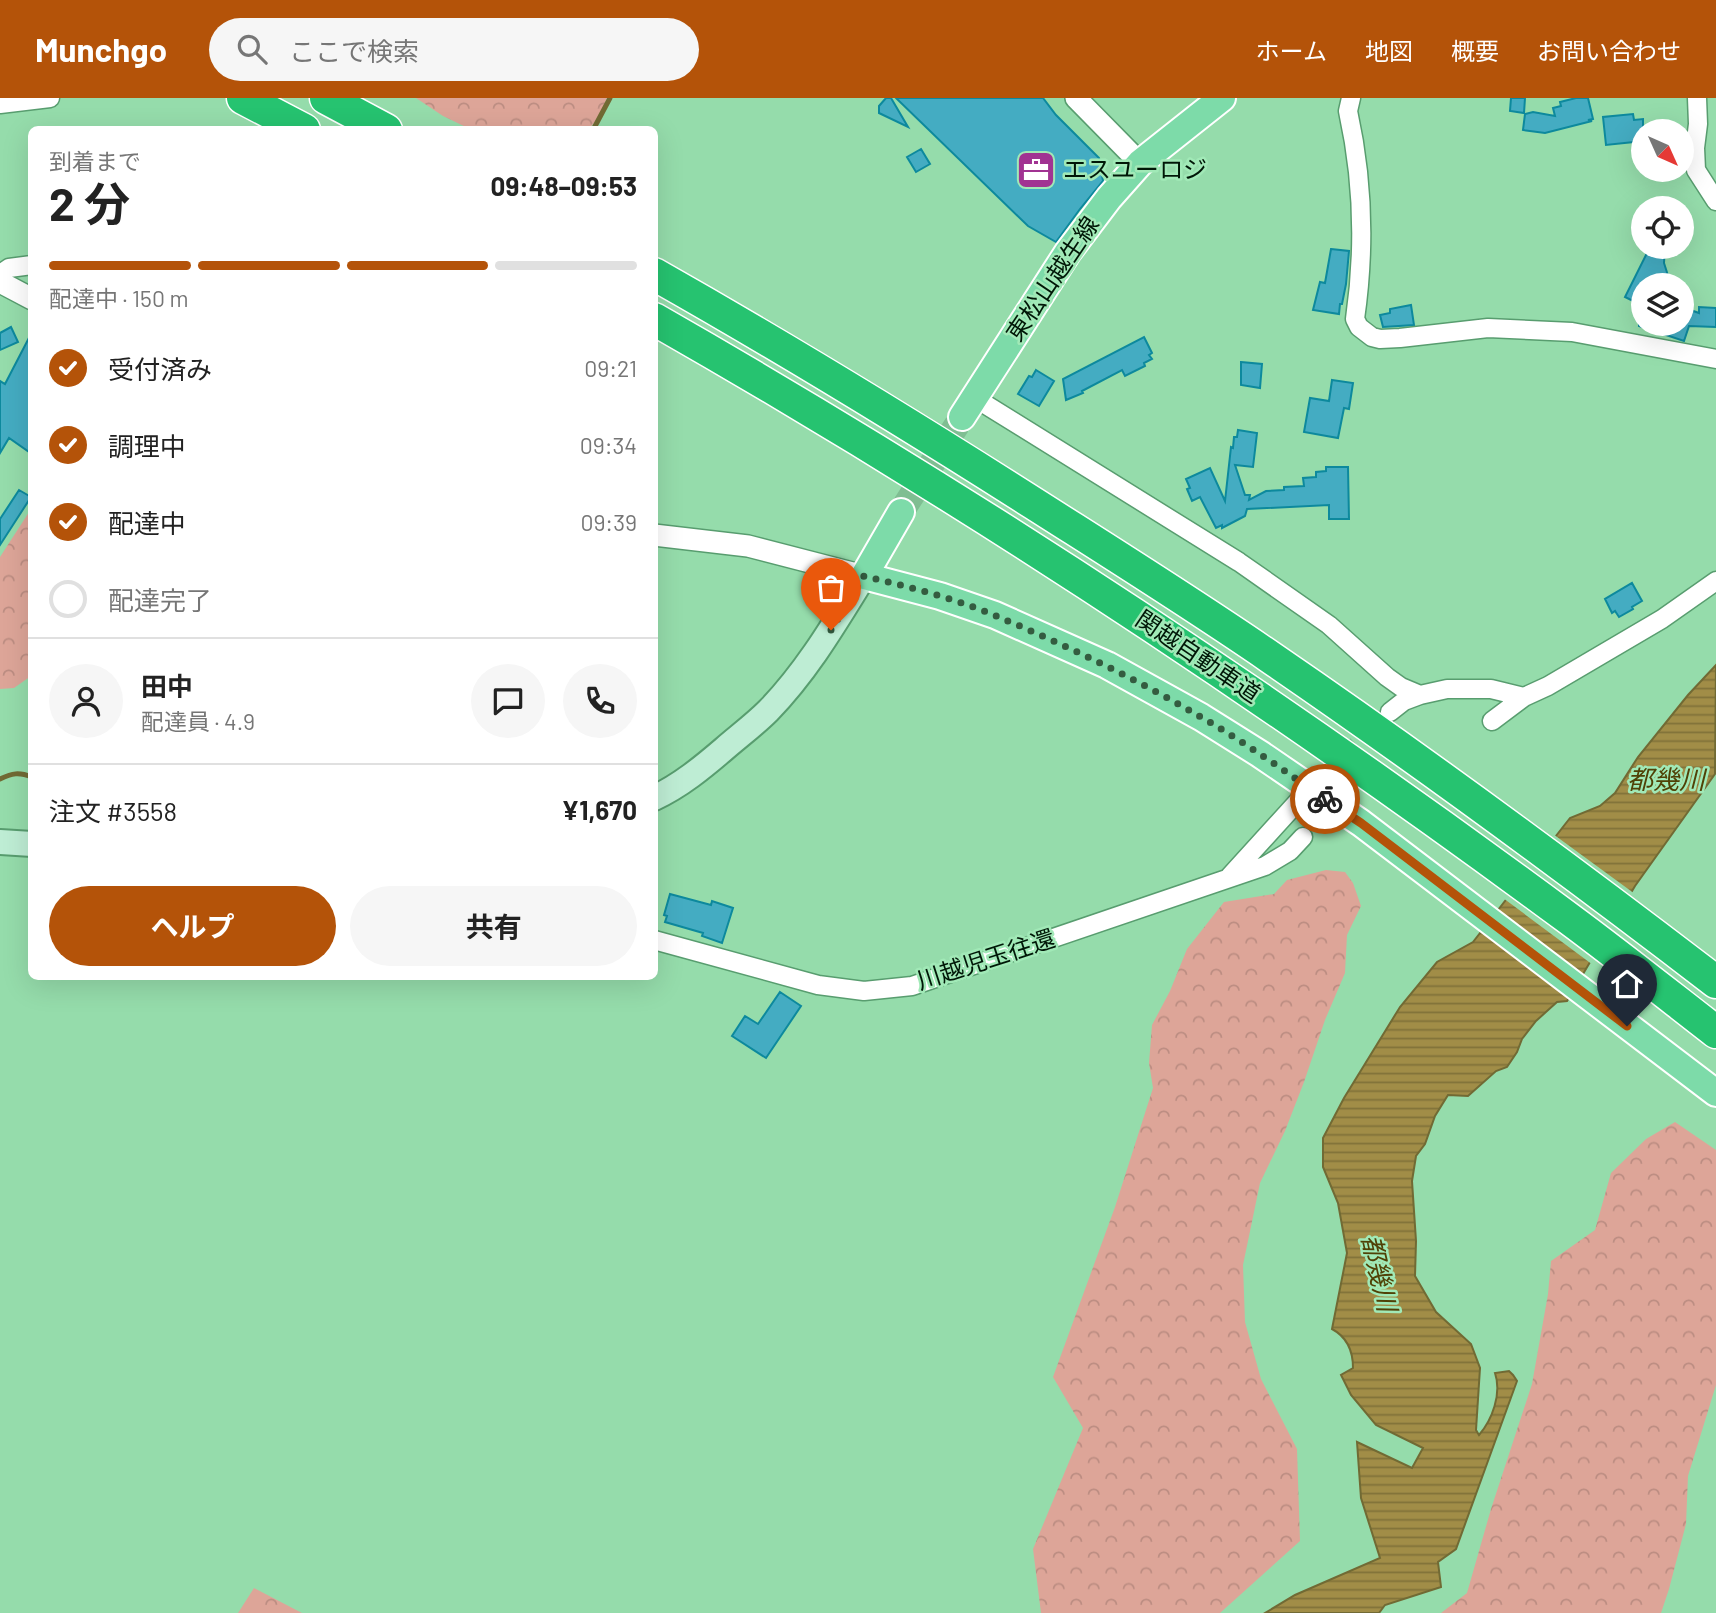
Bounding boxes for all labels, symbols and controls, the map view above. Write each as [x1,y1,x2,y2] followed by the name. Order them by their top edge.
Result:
[209,18,699,81] search box
[35,29,167,69] text: Munchgo
[233,30,271,68] icon: search
[289,35,419,66] text: ここで検索
[1256,36,1327,65] text: ホーム
[1365,36,1413,65] text: 地図
[1451,36,1499,65] text: 概要
[1537,36,1681,65] text: お問い合わせ
[1631,119,1694,182] north arrow
[1631,119,1694,336] map controls
[49,147,141,175] text: 到着まで
[1015,149,1057,191] office icon: エスユーロジ
[1063,154,1207,183] place label: エスユーロジ
[491,170,637,201] text: 09:48–09:53
[49,175,130,230] text: 2 分
[1631,196,1694,259] button: locate
[999,210,1104,346] street label: 東松山越生線
[1631,273,1694,336] button: layers
[49,284,189,312] text: 配達中 · 150 m
[49,349,87,387] icon: check
[108,353,212,384] text: 受付済み
[584,354,637,382] text: 09:21
[49,426,87,464] icon: check
[108,430,186,461] text: 調理中
[580,431,637,459] text: 09:34
[49,503,87,541] icon: check
[108,507,186,538] text: 配達中
[580,508,637,536] text: 09:39
[801,558,861,630] pin
[812,569,850,607] icon: bag
[108,584,212,615] text: 配達完了
[1131,603,1267,708] street label: 関越自動車道
[49,664,123,738] button: person
[471,664,545,738] button: chat
[563,664,637,738] button: phone
[141,670,193,701] text: 田中
[141,707,255,735] text: 配達員 · 4.9
[1627,763,1708,794] water label: 都幾川
[1290,764,1360,834] courier
[1306,780,1344,818] icon: bike
[561,794,637,825] text: ¥1,670
[49,795,177,826] text: 注文 #3558
[49,886,336,966] button: ヘルプ
[350,886,637,966] button: 共有
[913,923,1058,995] street label: 川越児玉往還
[1597,954,1657,1026] pin
[1608,965,1646,1003] icon: home
[1357,1231,1405,1317] water label: 都幾川

